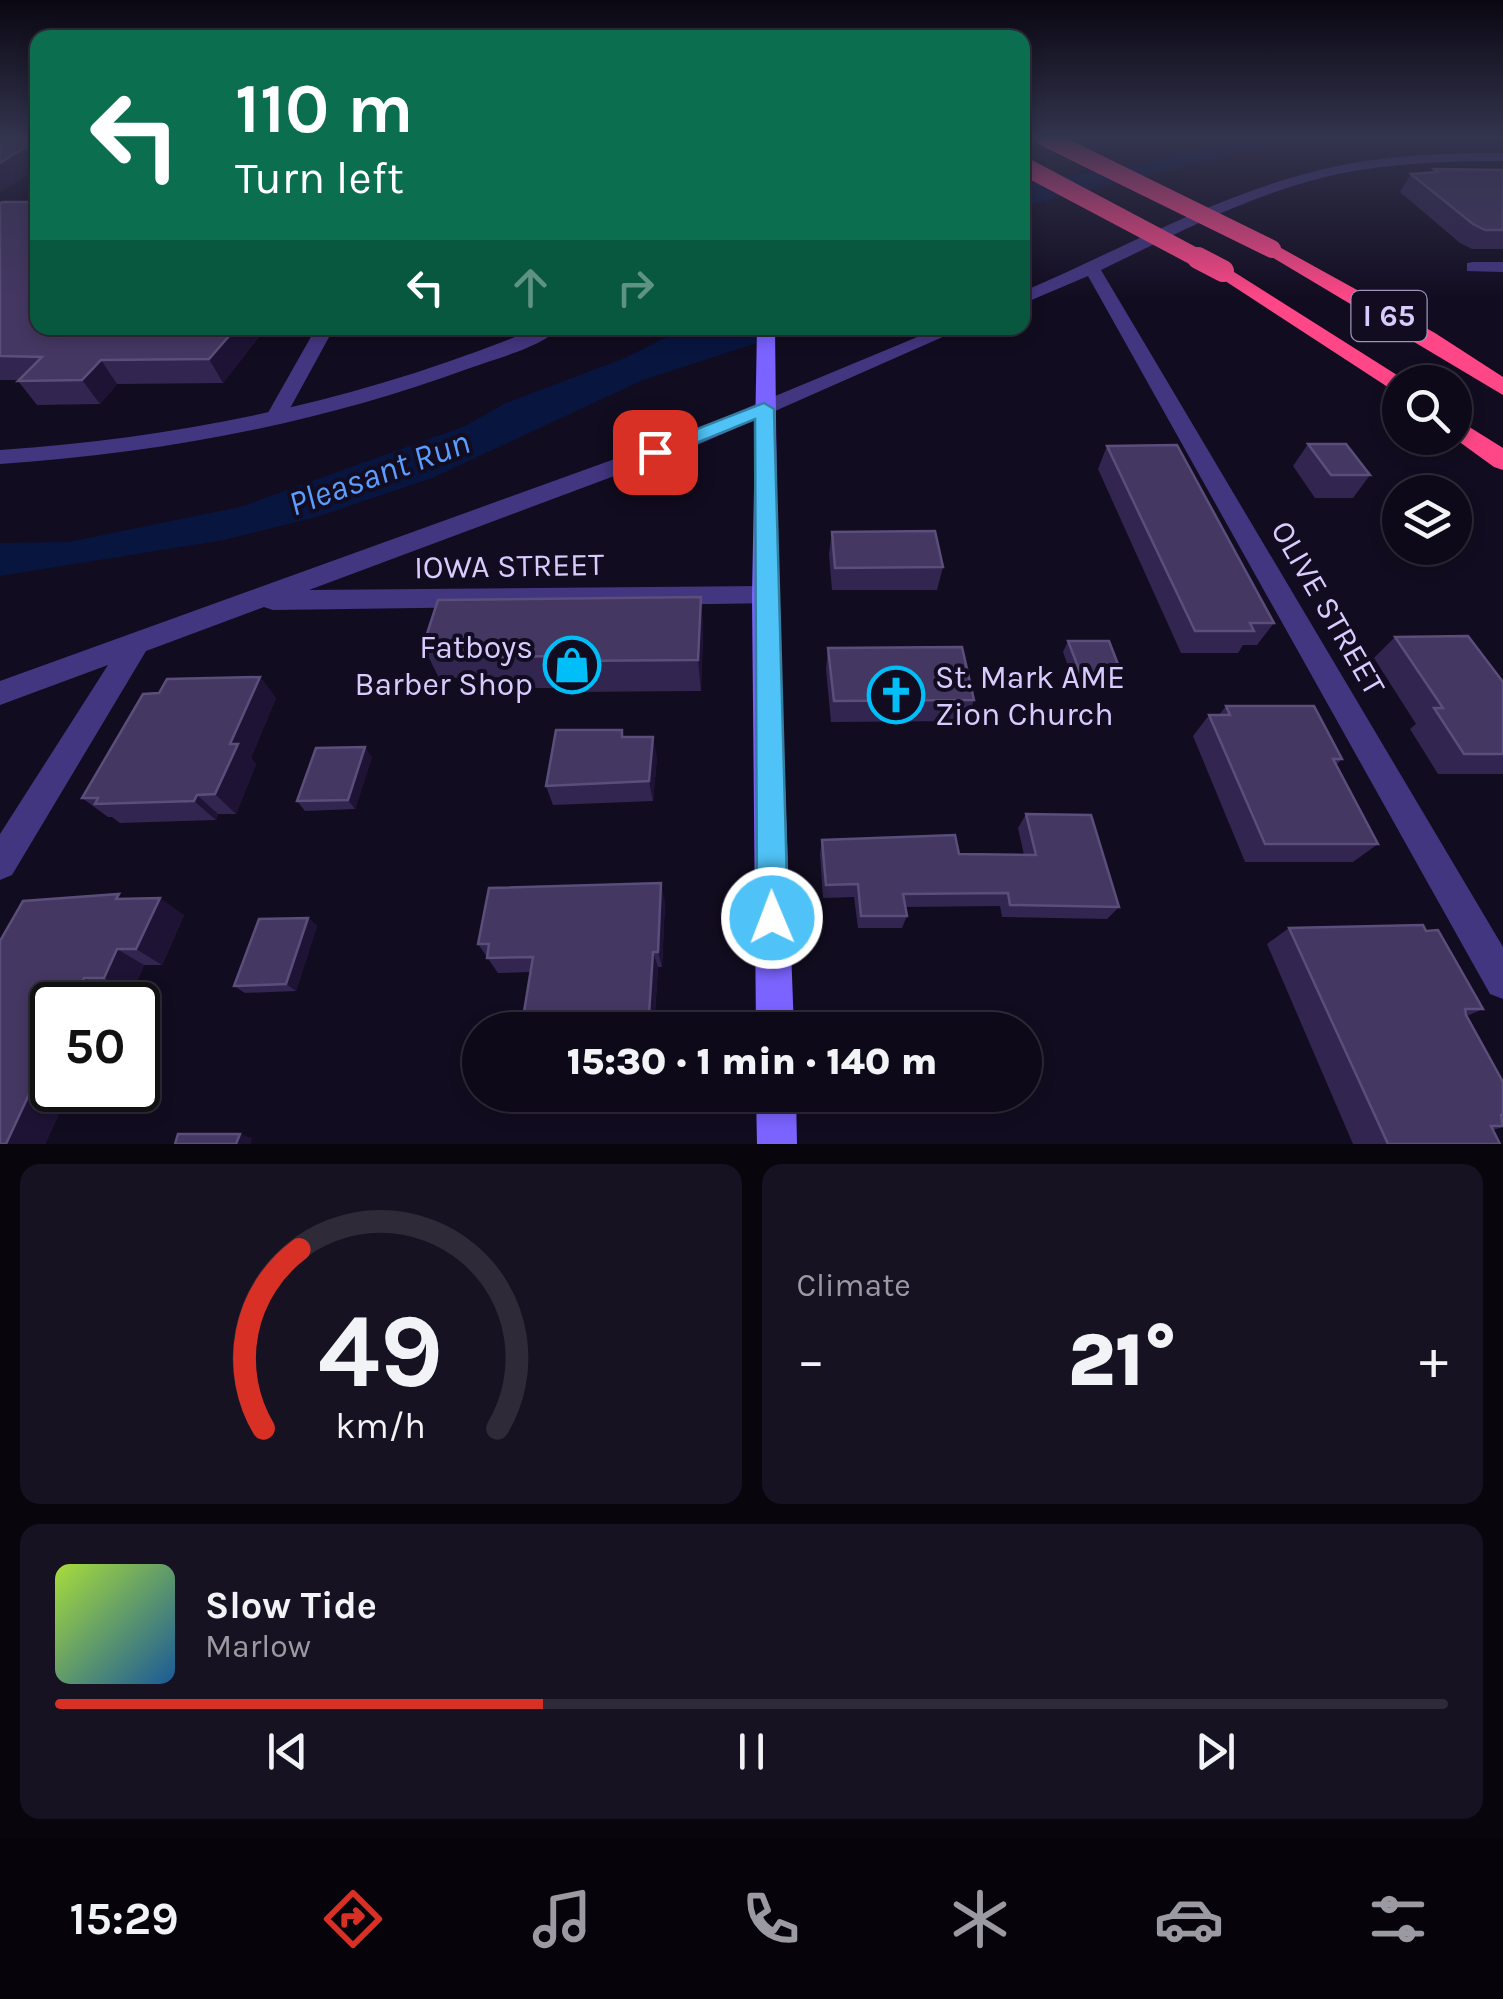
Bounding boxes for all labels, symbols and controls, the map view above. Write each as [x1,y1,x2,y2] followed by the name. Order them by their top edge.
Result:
[235,68,413,150] text: 110 m
[70,70,200,200] icon: left
[235,152,404,204] text: Turn left
[398,260,453,315] icon: left
[503,260,558,315] icon: ahead
[608,260,663,315] icon: right
[1352,291,1426,341] road number: I 65
[1382,365,1472,565] map controls
[1382,365,1472,455] button: search
[613,410,698,495] pin
[283,421,475,525] water label: Pleasant Run
[628,425,683,480] icon: arrive
[1382,475,1472,565] button: layers
[1263,514,1393,702] street label: OLIVE STREET
[414,546,604,586] street label: IOWA STREET
[355,629,533,703] place label: Fatboys Barber Shop
[542,635,602,695] shop icon: Fatboys Barber Shop
[935,659,1125,733] place label: St. Mark AME Zion Church
[866,665,926,725] church icon: St. Mark AME Zion Church
[720,866,824,970] position arrow
[30,982,160,1112] speed limit sign: 50
[567,1039,937,1084] text: 15:30 · 1 min · 140 m
[797,1267,911,1304] text: Climate
[318,1291,443,1412] text: 49
[1068,1316,1177,1404] text: 21°
[797,1328,825,1392] text: −
[1419,1328,1448,1392] text: +
[335,1405,426,1447] text: km/h
[205,1583,377,1628] text: Slow Tide
[205,1628,311,1665] text: Marlow
[260,1724,315,1779] icon: previous
[724,1724,779,1779] icon: pause
[1188,1724,1243,1779] icon: next
[318,1884,388,1954] icon: directions
[527,1884,597,1954] icon: music
[736,1884,806,1954] icon: phone
[945,1884,1015,1954] icon: climate
[1154,1884,1224,1954] icon: car
[1363,1884,1433,1954] icon: filters
[70,1893,179,1945] text: 15:29

